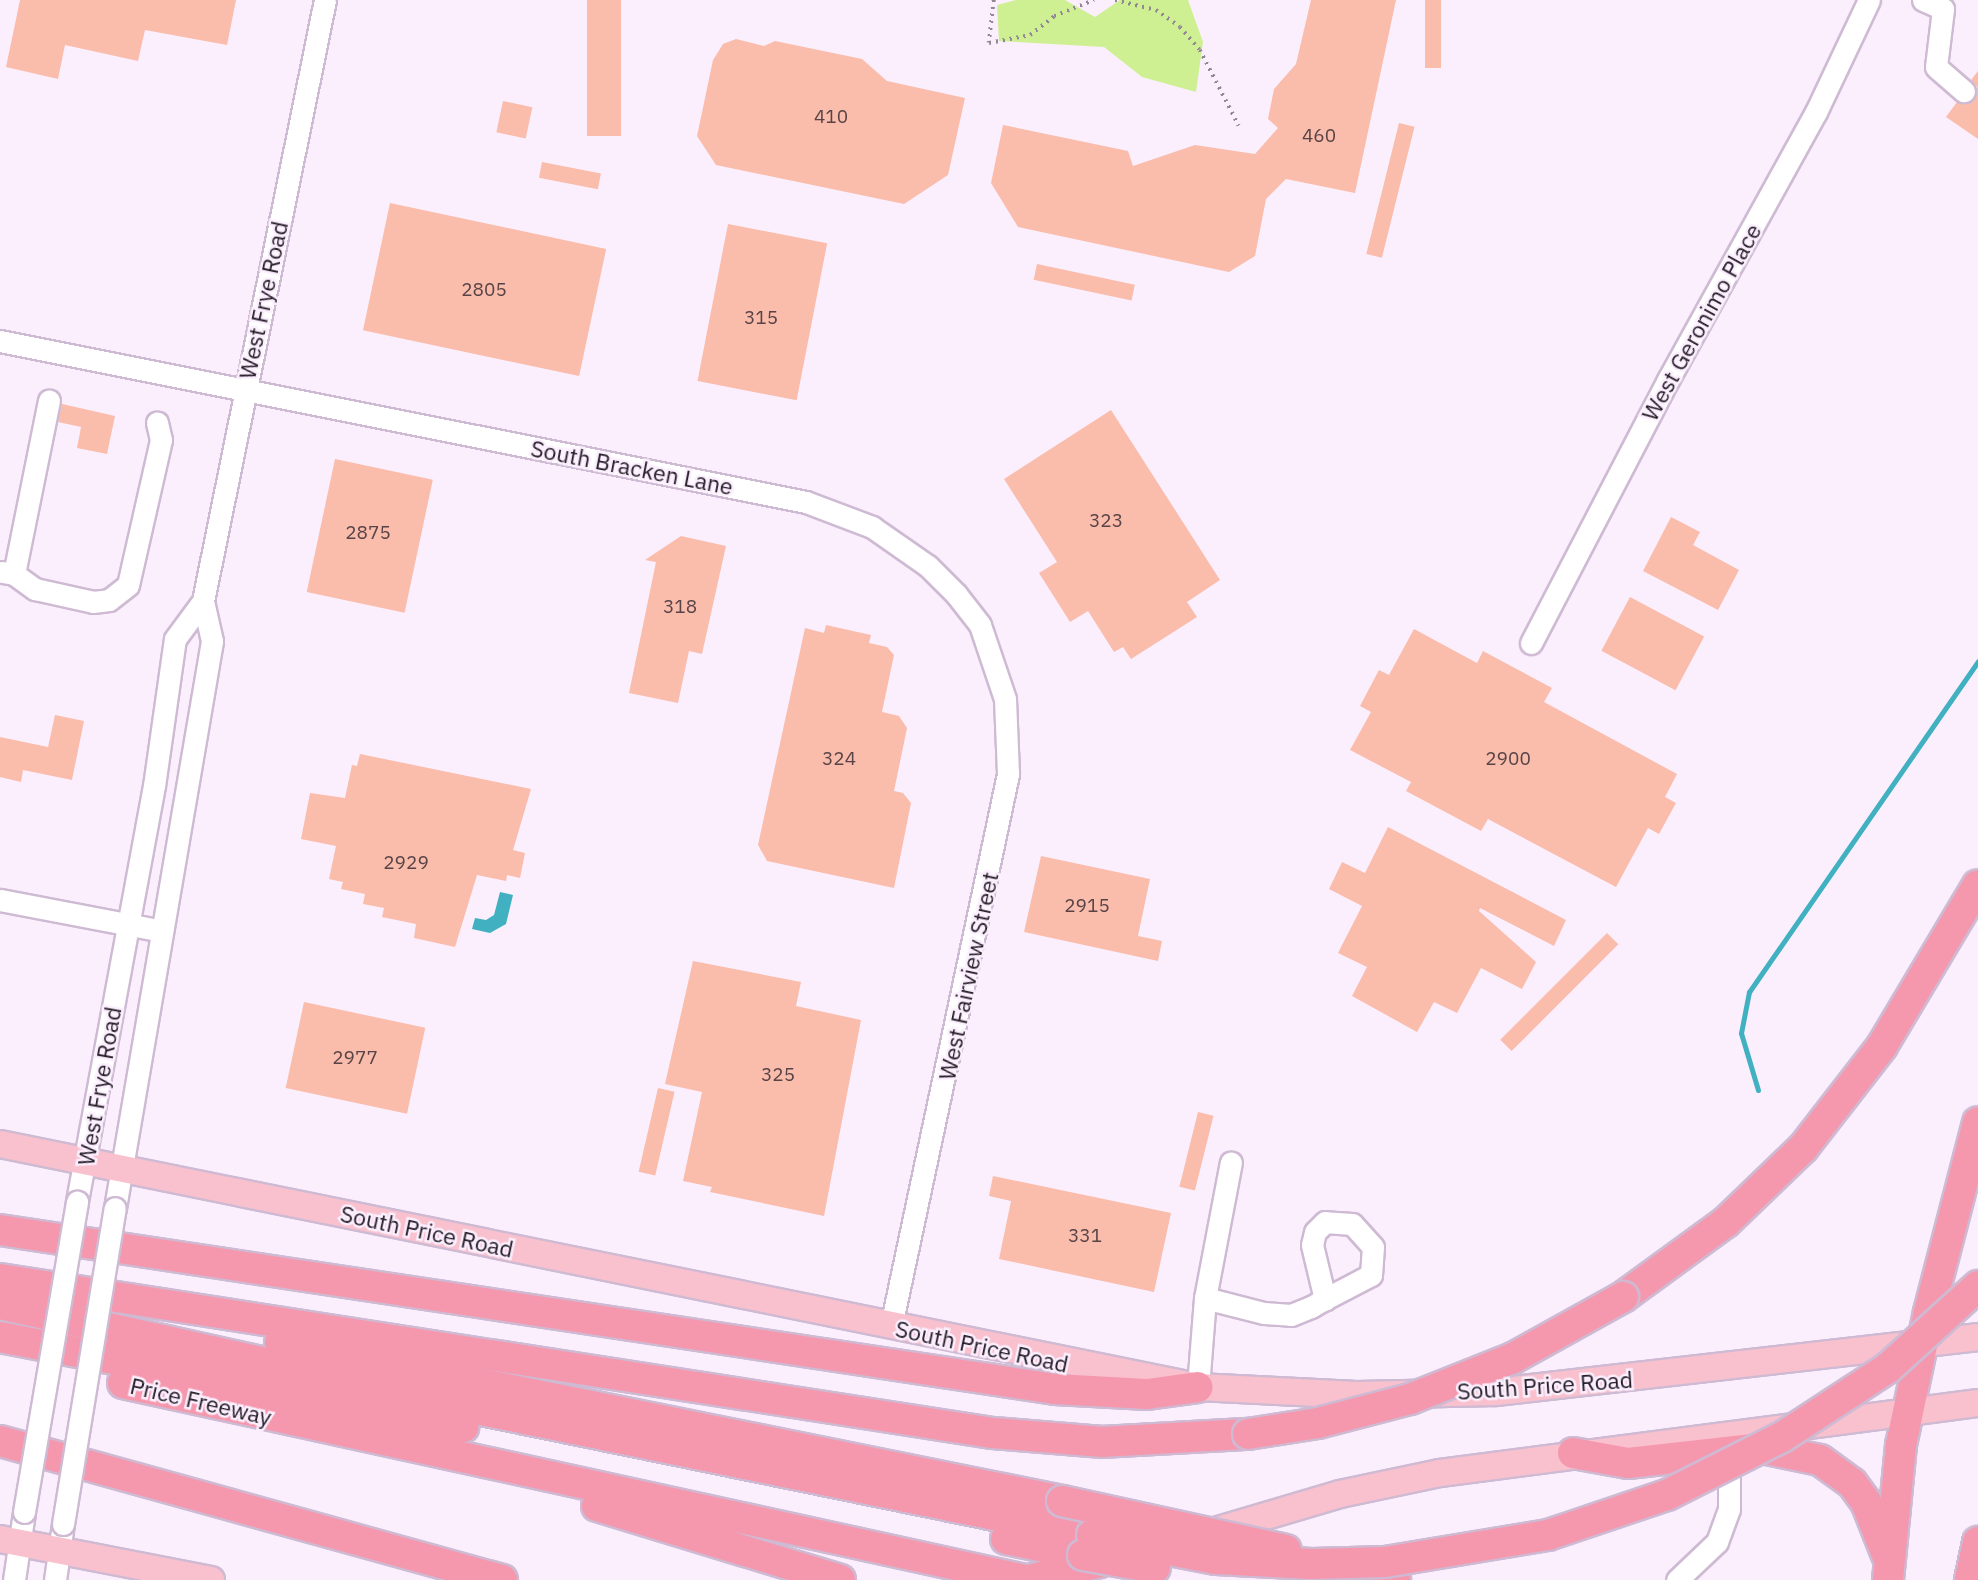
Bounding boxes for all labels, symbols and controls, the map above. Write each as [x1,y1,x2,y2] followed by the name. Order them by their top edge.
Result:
[814,106,848,128] house number: 410
[1302,125,1336,147] house number: 460
[233,219,293,381] street label: West Frye Road
[1635,219,1767,425] street label: West Geronimo Place
[461,279,507,301] house number: 2805
[744,307,778,329] house number: 315
[529,434,735,500] street label: South Bracken Lane
[1089,510,1123,532] house number: 323
[345,522,391,544] house number: 2875
[663,596,697,618] house number: 318
[822,748,856,770] house number: 324
[1485,748,1531,770] house number: 2900
[383,852,429,874] house number: 2929
[932,870,1004,1082] street label: West Fairview Street
[1064,895,1110,917] house number: 2915
[71,1004,127,1168] street label: West Frye Road
[332,1047,378,1069] house number: 2977
[761,1064,795,1086] house number: 325
[338,1199,516,1263] street label: South Price Road
[1068,1225,1102,1247] house number: 331
[893,1314,1071,1378] street label: South Price Road
[1456,1365,1634,1405] street label: South Price Road
[128,1371,274,1431] street label: Price Freeway

